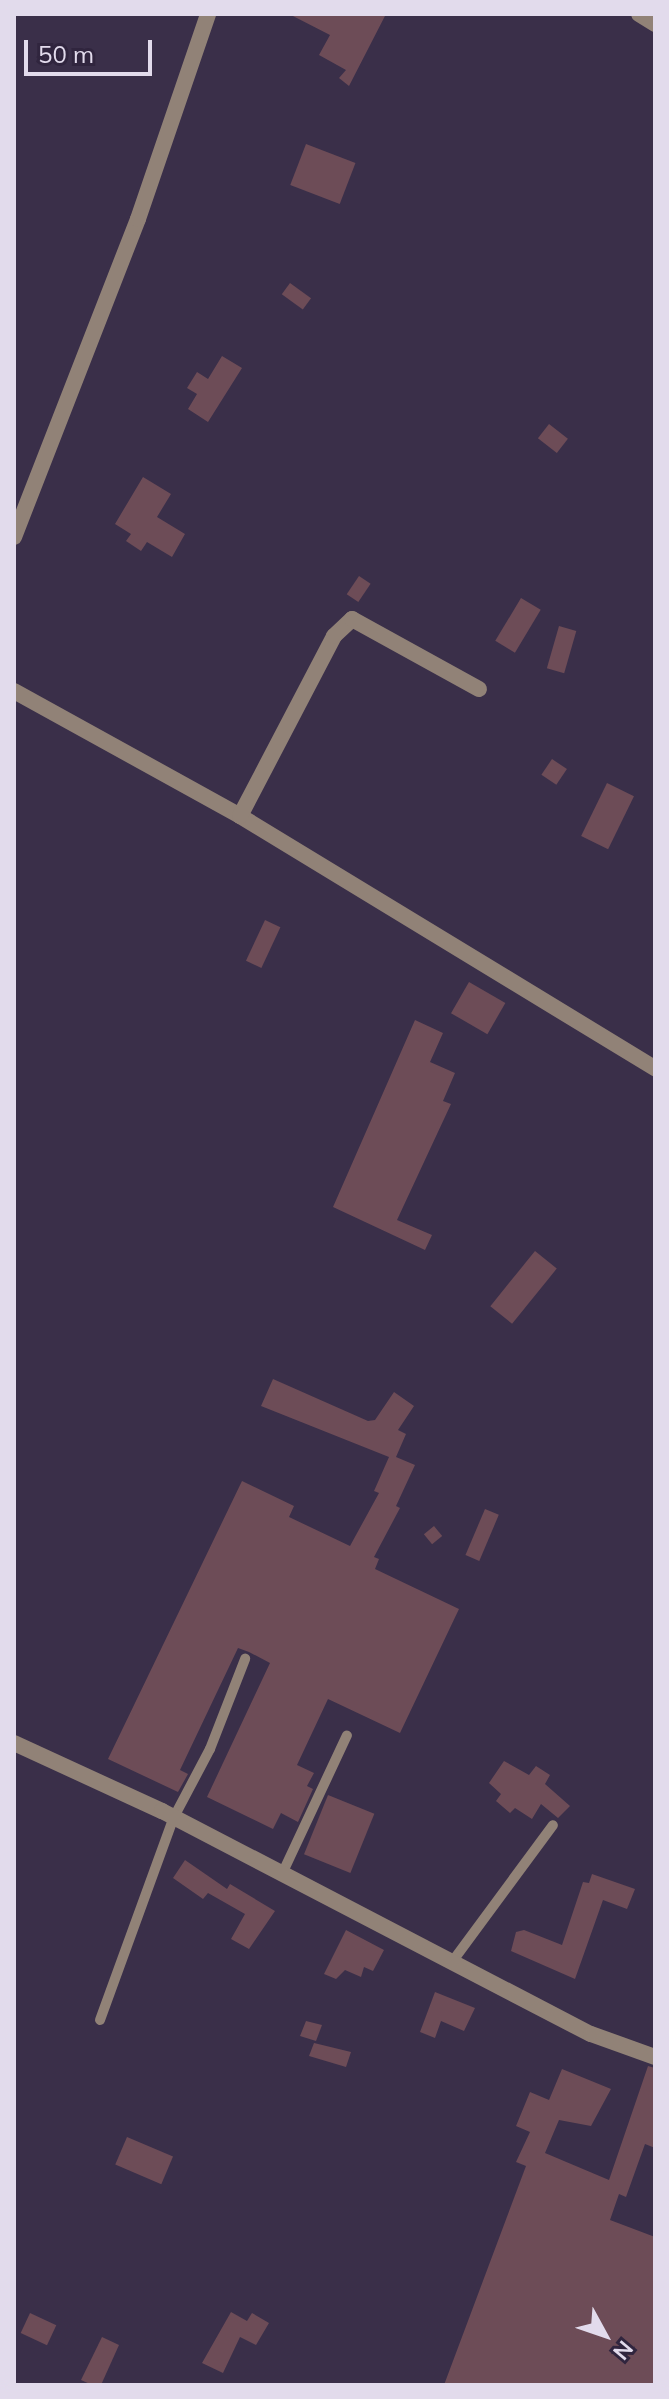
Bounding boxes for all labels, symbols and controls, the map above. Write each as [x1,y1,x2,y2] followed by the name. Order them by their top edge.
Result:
[28,24,156,74] scale bar
[38,39,94,69] text: 50 m
[565,2295,645,2375] north arrow
[607,2335,639,2366] text: N

